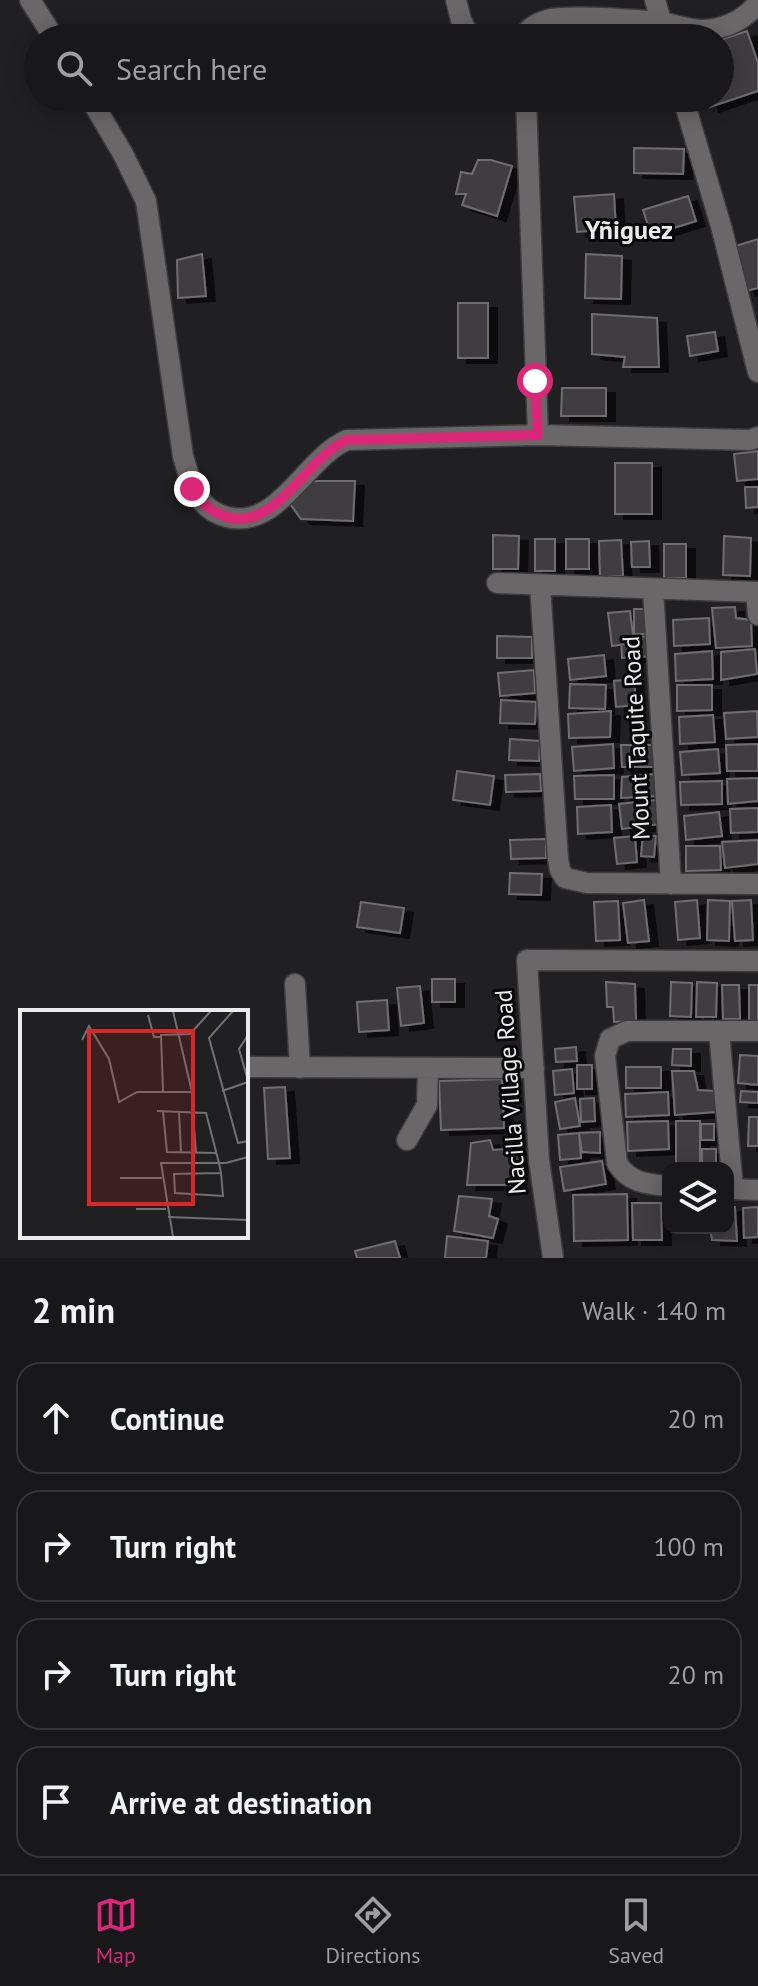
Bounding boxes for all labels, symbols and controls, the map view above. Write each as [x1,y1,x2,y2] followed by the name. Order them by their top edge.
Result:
[24,24,734,112] search box
[52,46,96,90] icon: search
[116,49,267,88] text: Search here
[584,213,673,246] district label: Yñiguez
[517,363,553,399] route start
[174,471,210,507] route end
[615,635,657,841] street label: Mount Taquite Road
[487,989,533,1195] street label: Nacilla Village Road
[20,1010,248,1238] inset map
[662,1162,734,1234] map controls
[662,1162,734,1234] button: layers
[32,1288,115,1332] text: 2 min
[582,1294,726,1327] text: Walk · 140 m
[34,1396,78,1440] icon: ahead
[110,1399,224,1438] text: Continue
[668,1402,724,1435] text: 20 m
[34,1524,78,1568] icon: right
[110,1527,236,1566] text: Turn right
[653,1530,724,1563] text: 100 m
[34,1652,78,1696] icon: right
[110,1655,236,1694] text: Turn right
[668,1658,724,1691] text: 20 m
[34,1780,78,1824] icon: arrive
[110,1783,372,1822] text: Arrive at destination
[94,1893,138,1969] tab: Map
[325,1893,421,1969] tab: Directions
[608,1893,664,1969] tab: Saved

